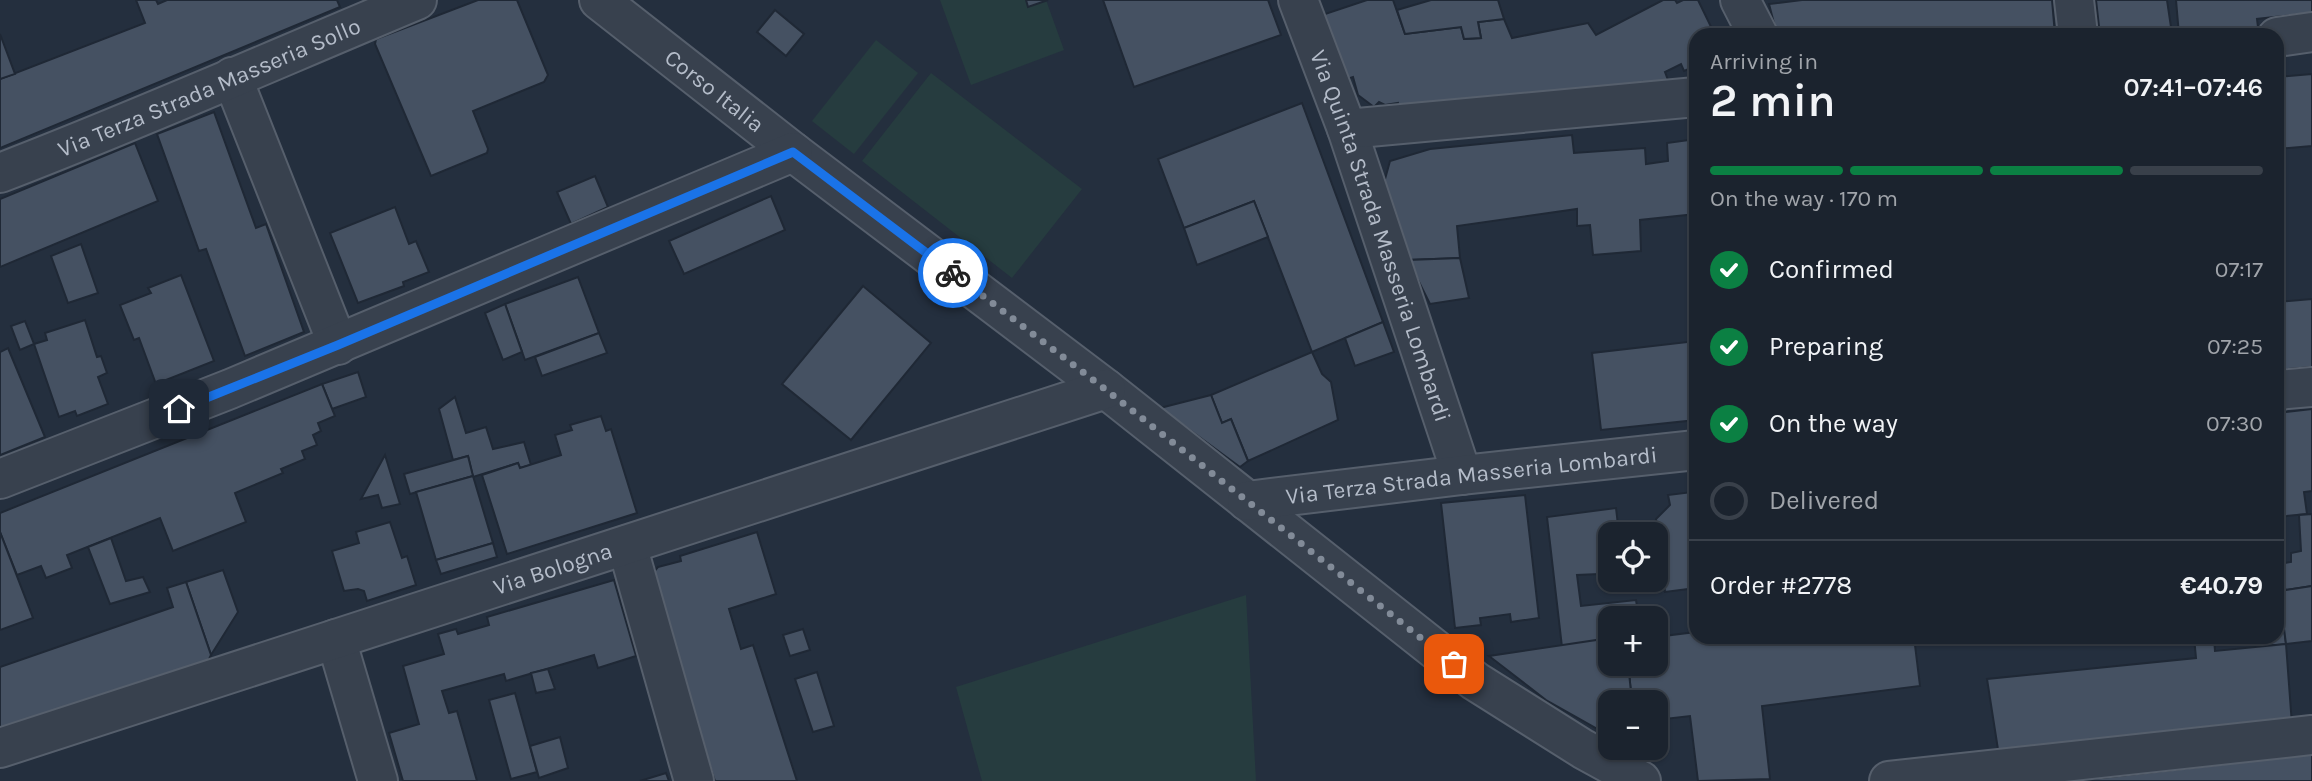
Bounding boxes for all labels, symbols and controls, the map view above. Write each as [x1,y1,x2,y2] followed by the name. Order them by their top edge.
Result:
[54,12,364,163] street label: Via Terza Strada Masseria Sollo
[660,43,770,138] street label: Corso Italia
[1305,46,1457,425] street label: Via Quinta Strada Masseria Lombardi
[1710,48,1818,75] text: Arriving in
[2123,72,2263,103] text: 07:41–07:46
[1710,74,1836,128] text: 2 min
[1710,185,1898,212] text: On the way · 170 m
[918,238,988,308] courier
[1710,251,1748,289] icon: check
[934,254,972,292] icon: bike
[1769,254,1894,285] text: Confirmed
[2215,256,2263,283] text: 07:17
[1710,328,1748,366] icon: check
[1769,331,1883,362] text: Preparing
[2207,333,2263,360] text: 07:25
[149,379,209,439] pin
[160,390,198,428] icon: home
[1710,405,1748,443] icon: check
[1769,408,1898,439] text: On the way
[2206,410,2263,437] text: 07:30
[1284,441,1659,510] street label: Via Terza Strada Masseria Lombardi
[1769,485,1879,516] text: Delivered
[1598,522,1668,760] map controls
[1598,522,1668,592] button: locate
[490,537,615,601] street label: Via Bologna
[1710,570,1852,601] text: Order #2778
[2180,570,2263,601] text: €40.79
[1598,606,1668,676] button: +
[1424,634,1484,694] pin
[1435,645,1473,683] icon: bag
[1598,690,1668,760] button: −

